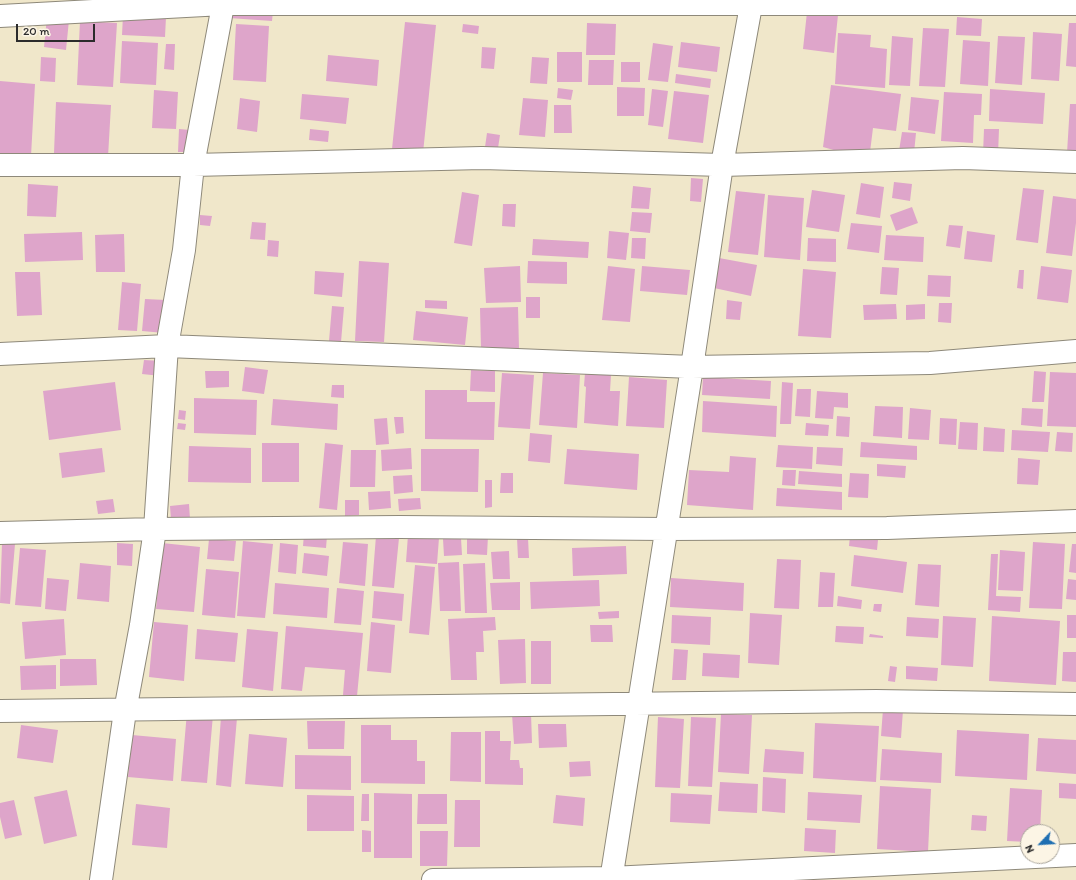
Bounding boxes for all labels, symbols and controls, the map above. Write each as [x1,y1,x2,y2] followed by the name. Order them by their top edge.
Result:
[18,16,97,42] scale bar
[23,24,50,38] text: 20 m
[1020,824,1060,864] north arrow
[1022,843,1037,855] text: N

